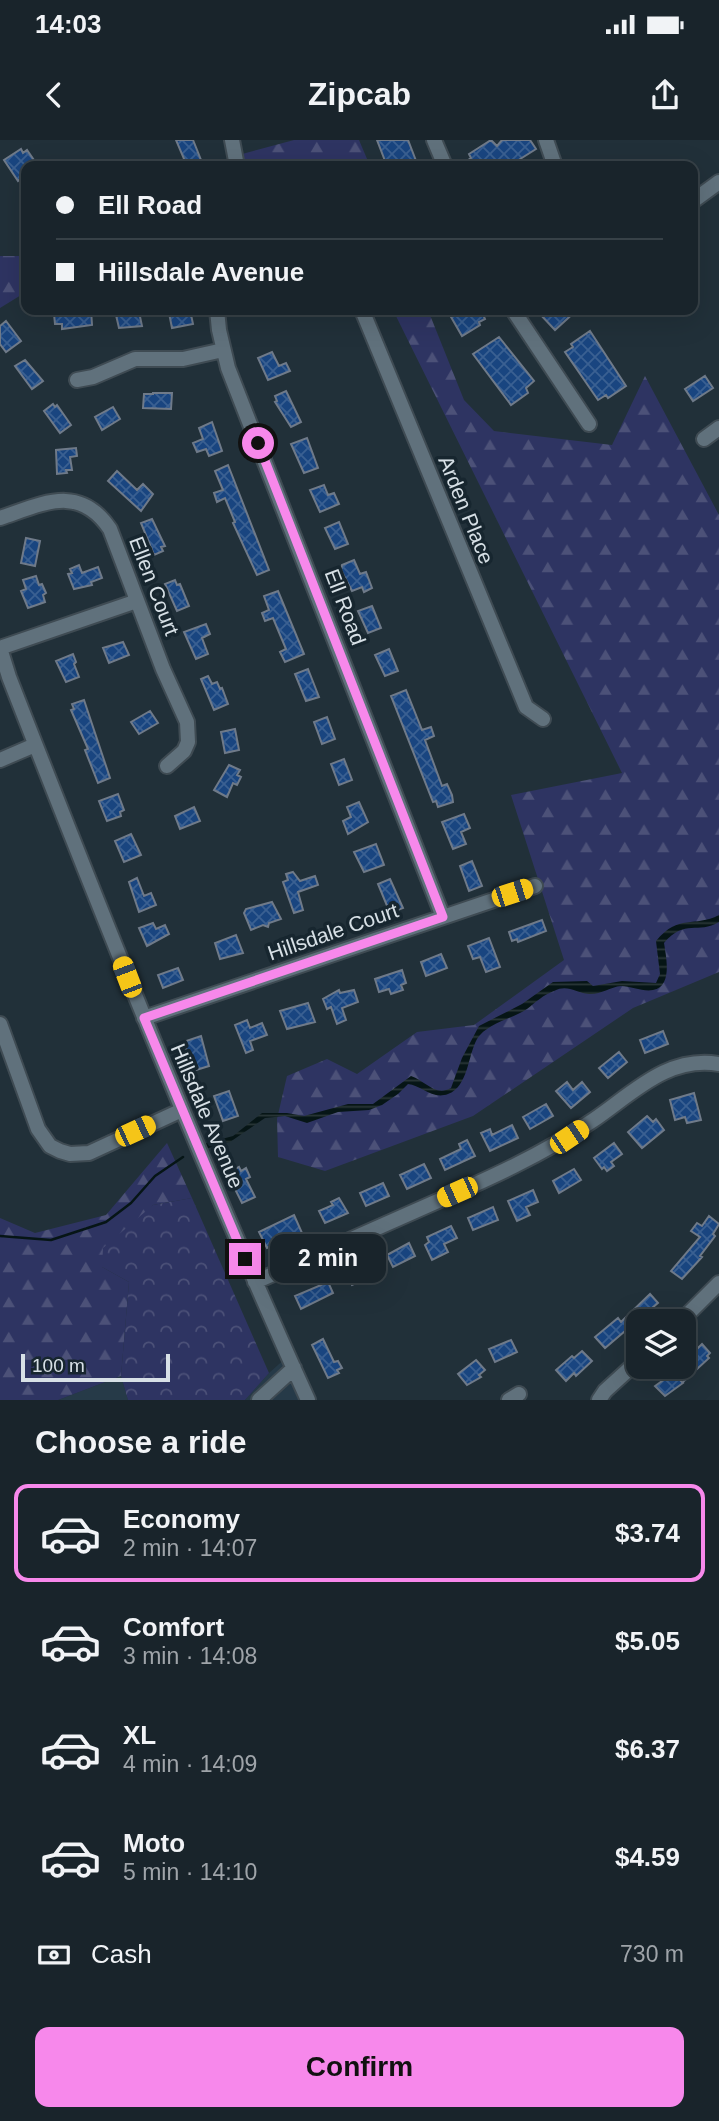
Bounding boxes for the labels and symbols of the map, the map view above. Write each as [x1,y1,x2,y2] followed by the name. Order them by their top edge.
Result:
[242,427,274,459] route start
[434,452,499,567] street label: Arden Place
[125,533,184,639] street label: Ellen Court
[321,566,370,648] street label: Ell Road
[489,877,536,909] car
[265,898,401,965] street label: Hillsdale Court
[110,954,145,1000] car
[167,1040,248,1192] street label: Hillsdale Avenue
[112,1113,159,1149] car
[546,1117,593,1157] car
[434,1174,481,1210] car
[270,1234,385,1284] callout: 2 min
[229,1243,261,1275] route end
[21,1351,170,1383] scale bar

